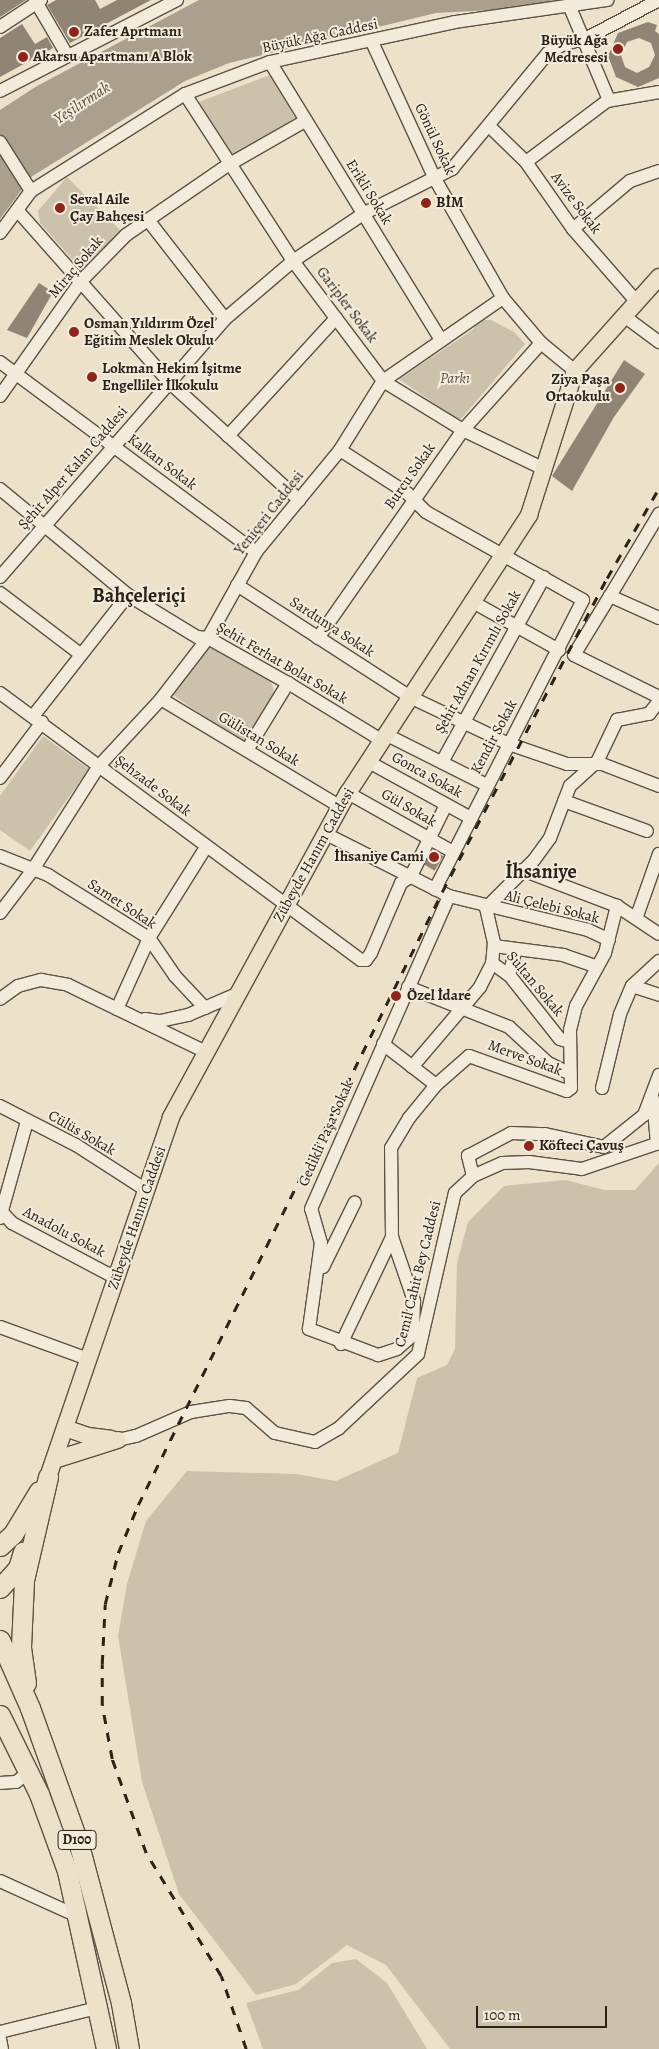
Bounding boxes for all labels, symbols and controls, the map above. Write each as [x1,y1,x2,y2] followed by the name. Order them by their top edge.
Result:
[261,15,379,57] street label: Büyük Ağa Caddesi
[84,23,182,41] place label: Zafer Aprtmanı
[68,26,80,38] marker: Zafer Aprtmanı
[541,31,608,66] place label: Büyük Ağa Medresesi
[612,43,624,55] marker: Büyük Ağa Medresesi
[33,48,192,66] place label: Akarsu Apartmanı A Blok
[17,51,29,63] marker: Akarsu Apartmanı A Blok
[50,78,114,128] water label: Yeşilırmak
[411,100,459,178] street label: Gönül Sokak
[342,156,396,228] street label: Erikli Sokak
[547,169,605,237] street label: Avize Sokak
[70,190,144,225] place label: Seval Aile Çay Bahçesi
[436,194,463,212] place label: BİM
[420,197,432,209] marker: BİM
[54,202,66,214] marker: Seval Aile Çay Bahçesi
[45,232,107,302] street label: Miraç Sokak
[313,263,381,347] street label: Garipler Sokak
[84,314,214,349] place label: Osman Yıldırım Özel Eğitim Meslek Okulu
[68,326,80,338] marker: Osman Yıldırım Özel Eğitim Meslek Okulu
[102,359,242,394] place label: Lokman Hekim İşitme Engelliler İlkokulu
[440,370,470,388] park label: Parkı
[546,370,610,405] place label: Ziya Paşa Ortaokulu
[86,371,98,383] marker: Lokman Hekim İşitme Engelliler İlkokulu
[614,382,626,394] marker: Ziya Paşa Ortaokulu
[15,403,131,533] street label: Şehit Alper Kalan Caddesi
[124,430,200,494] street label: Kalkan Sokak
[381,439,439,513] street label: Burcu Sokak
[231,467,307,559] street label: Yeniçeri Caddesi
[92,583,186,607] district label: Bahçeleriçi
[431,587,525,737] street label: Şehit Adnan Kırımlı Sokak
[286,593,378,661] street label: Sardunya Sokak
[213,618,351,708] street label: Şehit Ferhat Bolat Sokak
[467,697,521,777] street label: Kendir Sokak
[215,708,303,770] street label: Gülistan Sokak
[388,748,466,802] street label: Gonca Sokak
[111,752,195,820] street label: Şehzade Sokak
[270,785,358,925] street label: Zübeyde Hanım Caddesi
[378,785,440,831] street label: Gül Sokak
[334,848,424,866] place label: İhsaniye Cami
[428,851,440,863] marker: İhsaniye Cami
[505,859,577,883] district label: İhsaniye
[84,875,160,933] street label: Samet Sokak
[503,887,601,927] street label: Ali Çelebi Sokak
[503,948,567,1020] street label: Sultan Sokak
[407,987,471,1005] place label: Özel İdare
[389,989,403,1003] marker: Özel İdare
[485,1036,565,1080] street label: Merve Sokak
[294,1077,358,1189] street label: Gedikli Paşa Sokak
[45,1106,119,1160] street label: Cülüs Sokak
[539,1137,624,1155] place label: Köfteci Çavuş
[523,1140,535,1152] marker: Köfteci Çavuş
[104,1144,170,1292] street label: Zübeyde Hanım Caddesi
[391,1199,445,1349] street label: Cemil Cahit Bey Caddesi
[20,1203,108,1261] street label: Anadolu Sokak
[57,1828,97,1852] road number: D100
[479,1996,610,2028] scale bar
[484,2005,521,2025] text: 100 m

